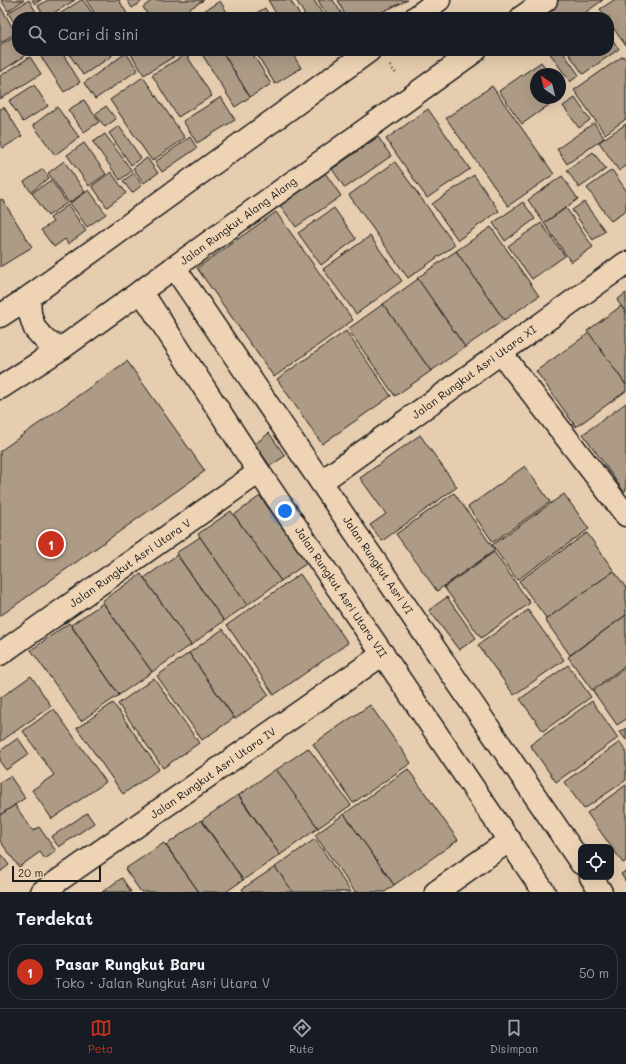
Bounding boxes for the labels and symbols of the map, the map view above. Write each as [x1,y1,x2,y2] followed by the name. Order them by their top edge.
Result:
[530,68,566,104] north arrow
[176,173,299,268] street label: Jalan Rungkut Alang Alang
[409,321,539,422] street label: Jalan Rungkut Asri Utara XI
[275,501,295,521] your location
[340,513,417,617] street label: Jalan Rungkut Asri VI
[66,515,194,610] street label: Jalan Rungkut Asri Utara V
[292,523,391,660] street label: Jalan Rungkut Asri Utara VII
[38,529,64,559] pin: 1
[147,723,278,822] street label: Jalan Rungkut Asri Utara IV
[12,864,101,883] scale bar

